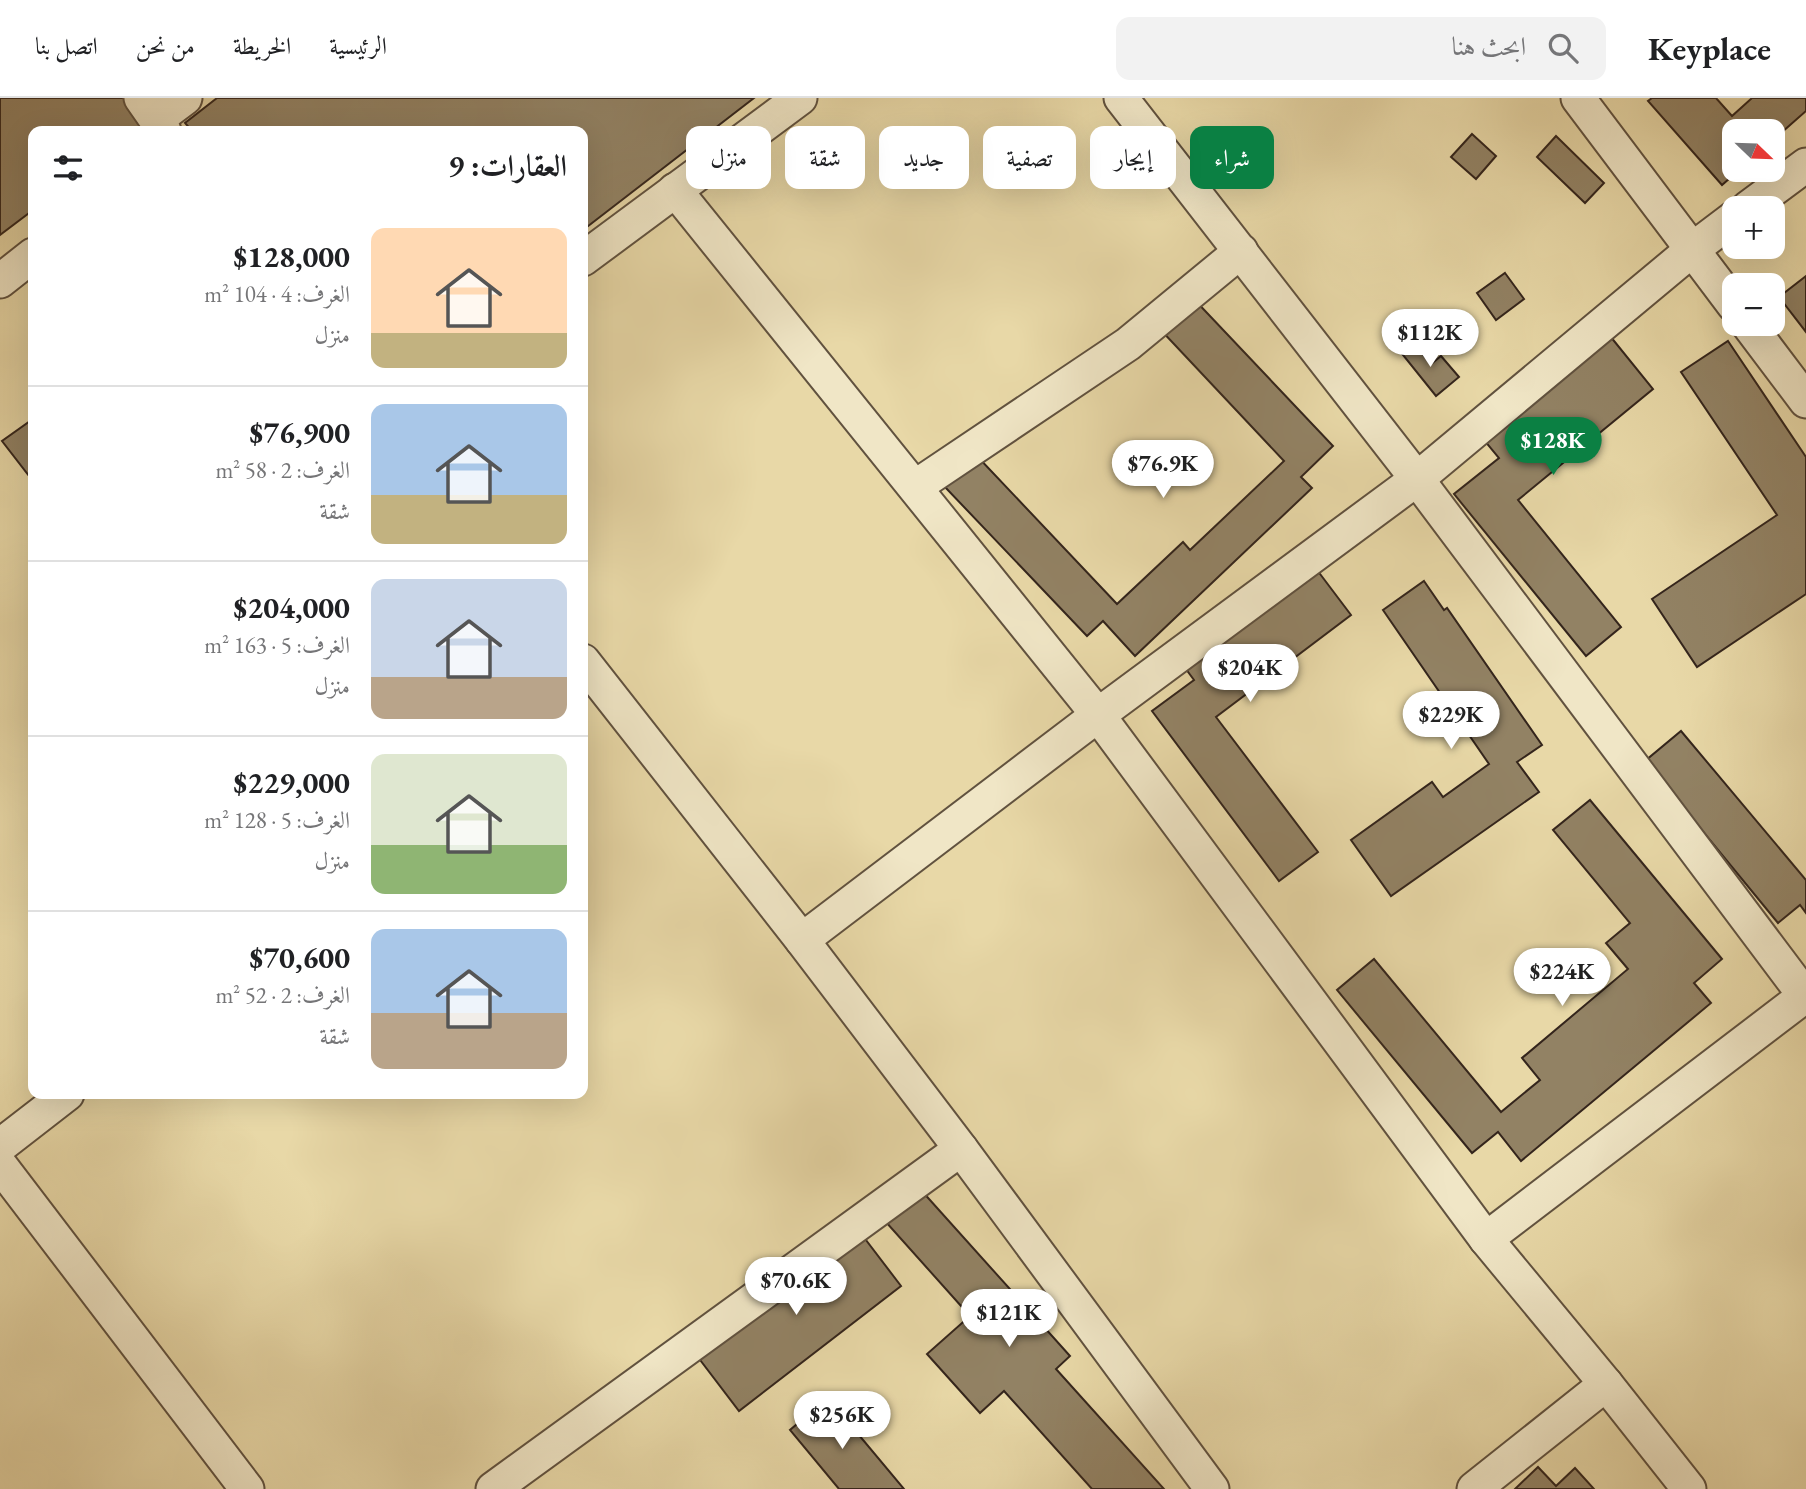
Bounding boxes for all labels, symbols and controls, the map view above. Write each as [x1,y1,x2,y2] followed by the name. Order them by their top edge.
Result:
[1116,17,1606,80] search box
[1648,27,1771,70] text: Keyplace
[1452,29,1526,63] text: ابحث هنا
[1544,29,1582,67] icon: search
[35,30,98,61] text: اتصل بنا
[136,30,195,61] text: من نحن
[233,30,291,61] text: الخريطة
[329,30,387,61] text: الرئيسية
[1722,119,1785,182] north arrow
[1722,119,1785,336] map controls
[686,126,771,189] chip: منزل
[785,126,865,189] chip: شقة
[879,126,969,189] chip: جديد
[983,126,1076,189] chip: تصفية
[1090,126,1176,189] chip: إيجار
[1190,126,1274,189] chip: شراء
[448,146,567,185] text: العقارات: 9
[49,149,87,187] icon: filters
[1722,196,1785,259] button: +
[234,237,350,276] text: $128,000
[427,256,511,340] icon: home
[1722,273,1785,336] button: −
[204,279,350,309] text: الغرف: 4 · 104 m²
[1381,310,1479,369] pin: $112K
[1398,317,1462,347] text: $112K
[315,320,350,350] text: منزل
[249,413,350,452] text: $76,900
[1504,418,1602,477] pin: $128K
[1521,425,1585,455] text: $128K
[427,432,511,516] icon: home
[1106,440,1220,500] pin: $76.9K
[1128,448,1198,478] text: $76.9K
[215,455,350,485] text: الغرف: 2 · 58 m²
[320,496,350,526] text: شقة
[234,588,350,627] text: $204,000
[427,607,511,691] icon: home
[204,630,350,660] text: الغرف: 5 · 163 m²
[1201,644,1299,704] pin: $204K
[1218,652,1282,682] text: $204K
[315,671,350,701] text: منزل
[1402,692,1500,751] pin: $229K
[1419,699,1483,729] text: $229K
[234,763,350,802] text: $229,000
[427,782,511,866] icon: home
[204,805,350,835] text: الغرف: 5 · 128 m²
[315,846,350,876] text: منزل
[249,938,350,977] text: $70,600
[1513,948,1611,1008] pin: $224K
[1530,956,1594,986] text: $224K
[427,957,511,1041] icon: home
[215,980,350,1010] text: الغرف: 2 · 52 m²
[320,1021,350,1051] text: شقة
[739,1258,853,1317] pin: $70.6K
[761,1265,831,1295] text: $70.6K
[960,1290,1058,1349] pin: $121K
[977,1297,1041,1327] text: $121K
[793,1392,891,1451] pin: $256K
[810,1399,874,1429] text: $256K

